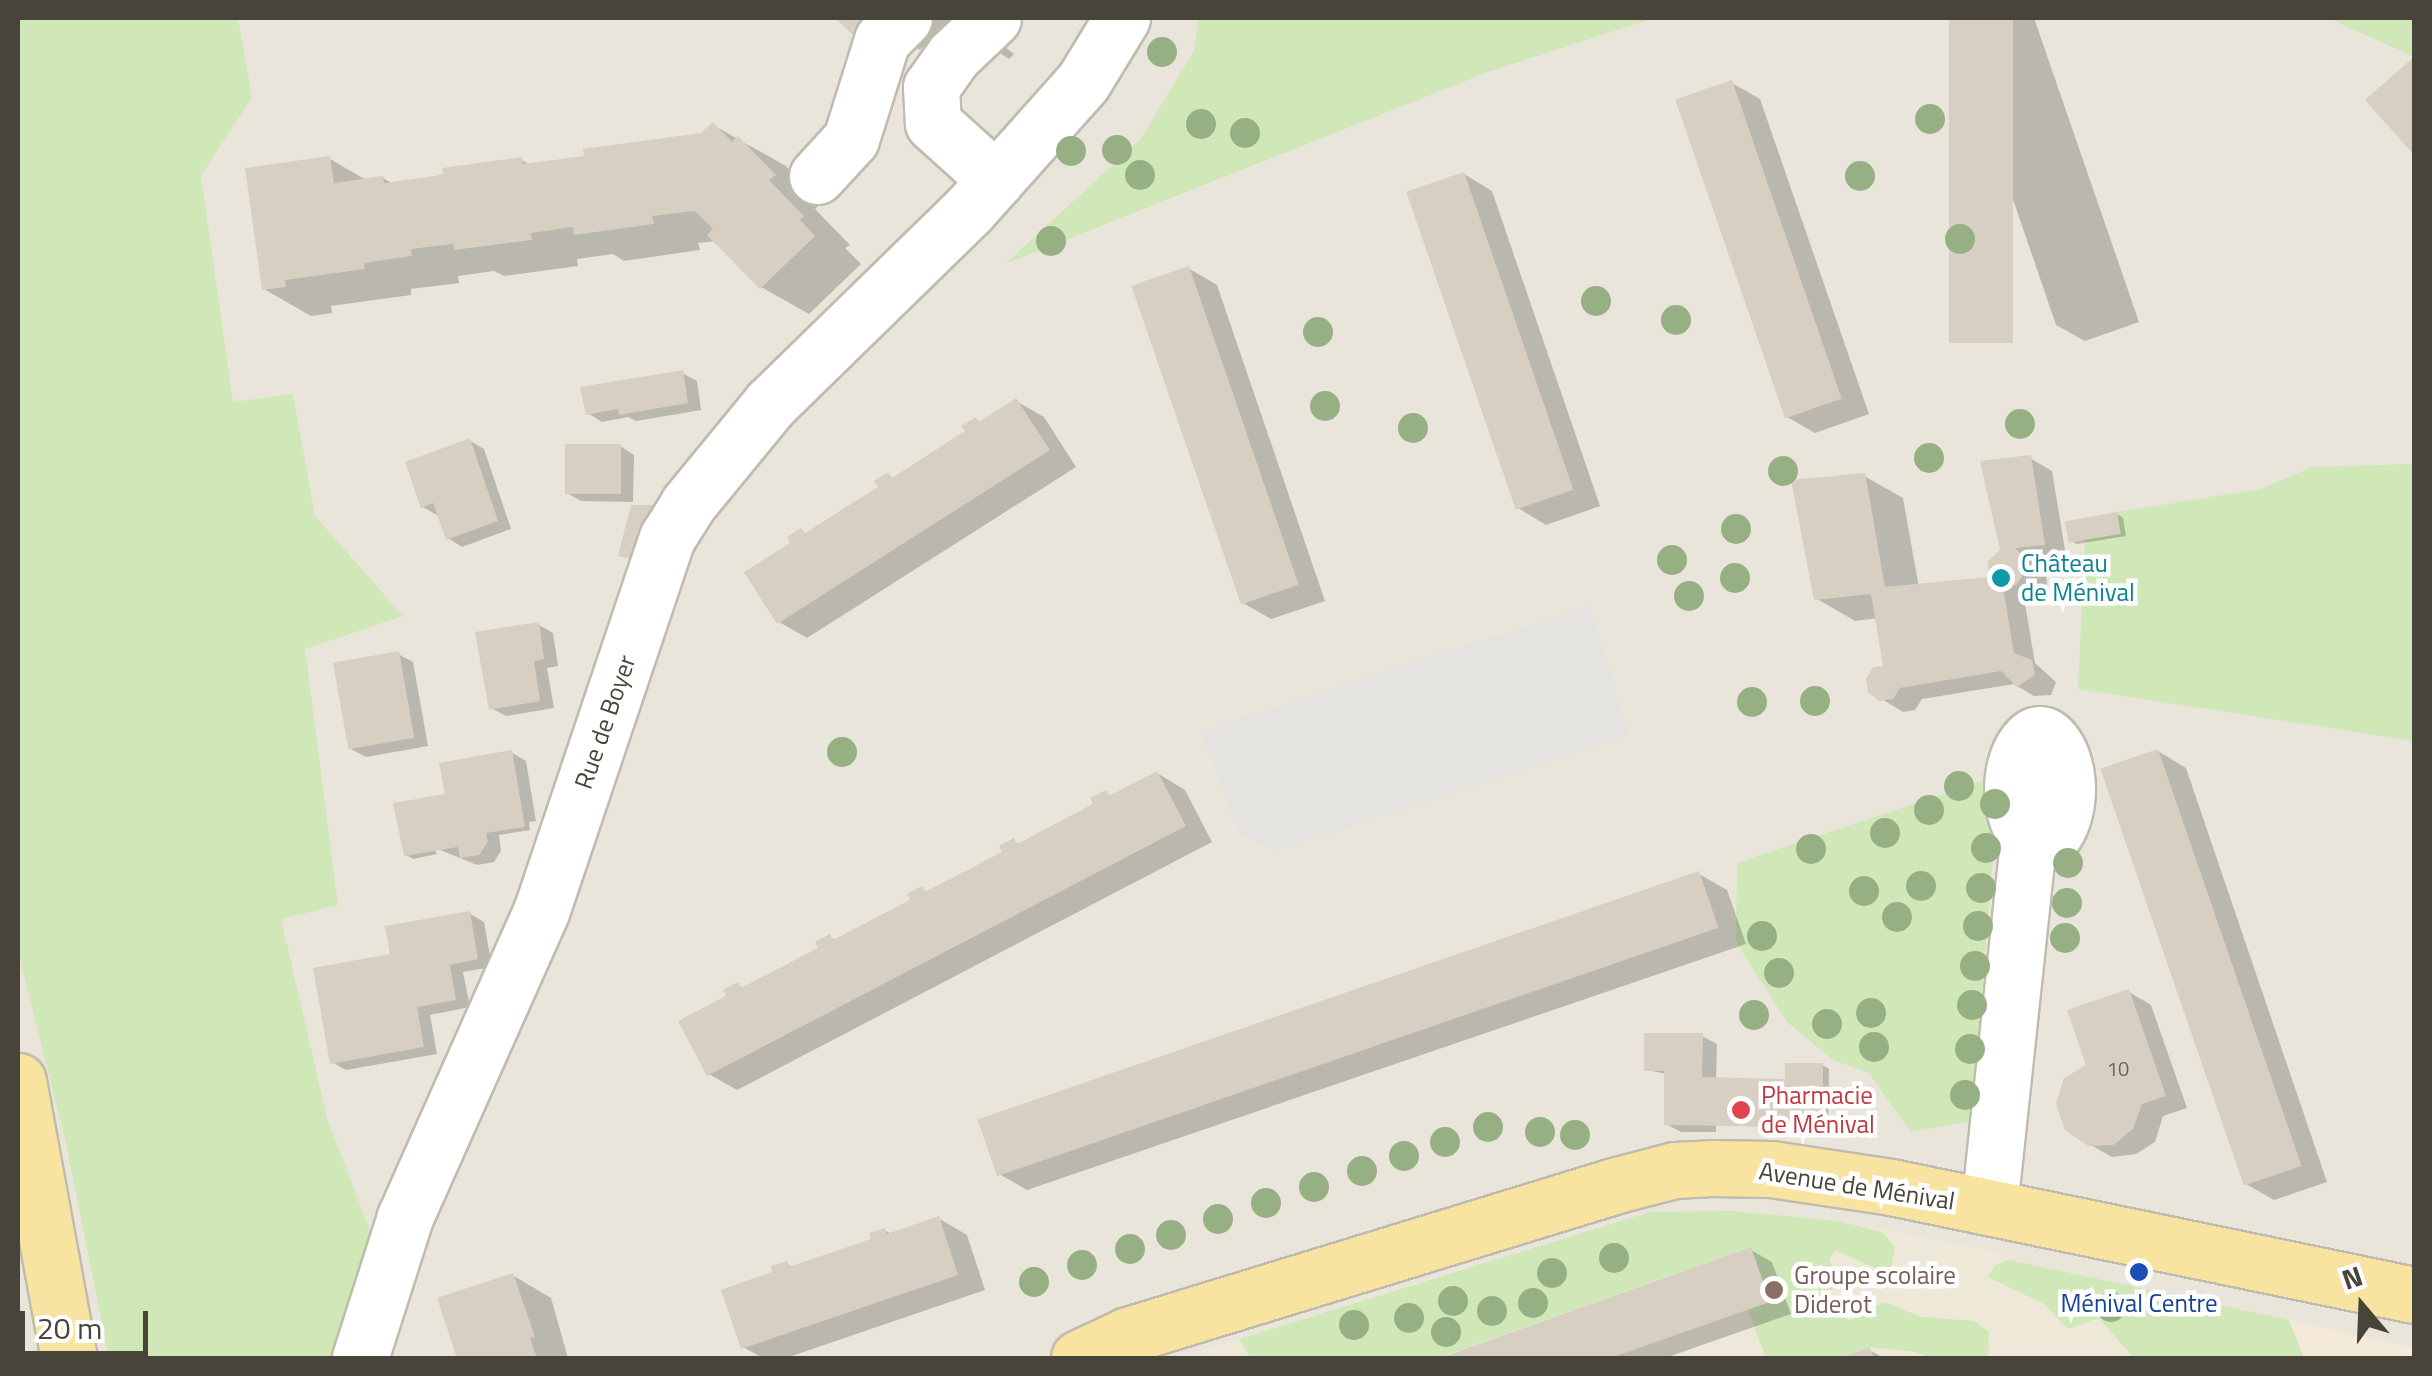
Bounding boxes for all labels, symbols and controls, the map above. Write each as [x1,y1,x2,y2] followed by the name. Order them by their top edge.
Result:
[2021,549,2135,608] place label: Château de Ménival
[1990,567,2012,589] marker: Château de Ménival
[568,651,642,793] street label: Rue de Boyer
[2107,1056,2129,1080] house number: 10
[1761,1081,1875,1140] place label: Pharmacie de Ménival
[1730,1099,1752,1121] marker: Pharmacie de Ménival
[1757,1156,1957,1216] street label: Avenue de Ménival
[2336,1254,2368,1301] text: N
[2312,1256,2412,1356] north arrow
[1794,1261,1956,1320] place label: Groupe scolaire Diderot
[2128,1261,2150,1283] marker: Ménival Centre
[1763,1279,1785,1301] marker: Groupe scolaire Diderot
[2060,1288,2218,1318] place label: Ménival Centre
[25,1291,152,1353] scale bar
[37,1305,102,1351] text: 20 m

